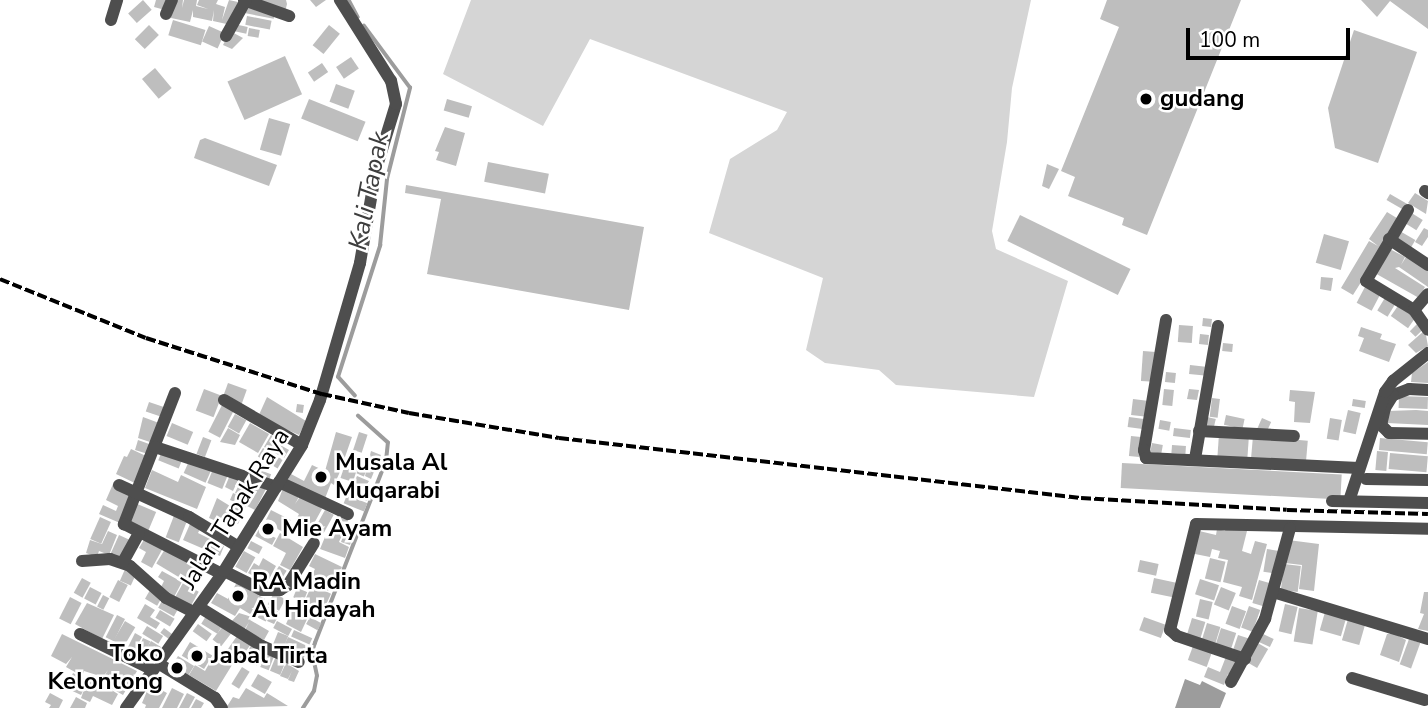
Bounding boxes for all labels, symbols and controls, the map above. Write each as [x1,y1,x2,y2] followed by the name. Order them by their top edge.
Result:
[1190,14,1354,58] scale bar
[1199,26,1260,54] text: 100 m
[1160,85,1244,113] place label: gudang
[1138,91,1154,107] marker: gudang
[342,129,396,253] water label: Kali Tapak
[174,423,296,595] street label: Jalan Tapak Raya
[335,449,447,505] place label: Musala Al Muqarabi
[313,469,329,485] marker: Musala Al Muqarabi
[282,515,392,543] place label: Mie Ayam
[260,521,276,537] marker: Mie Ayam
[252,568,376,624] place label: RA Madin Al Hidayah
[230,588,246,604] marker: RA Madin Al Hidayah
[48,640,163,696] place label: Toko Kelontong
[211,642,328,670] place label: Jabal Tirta
[189,648,205,664] marker: Jabal Tirta
[169,660,185,676] marker: Toko Kelontong

